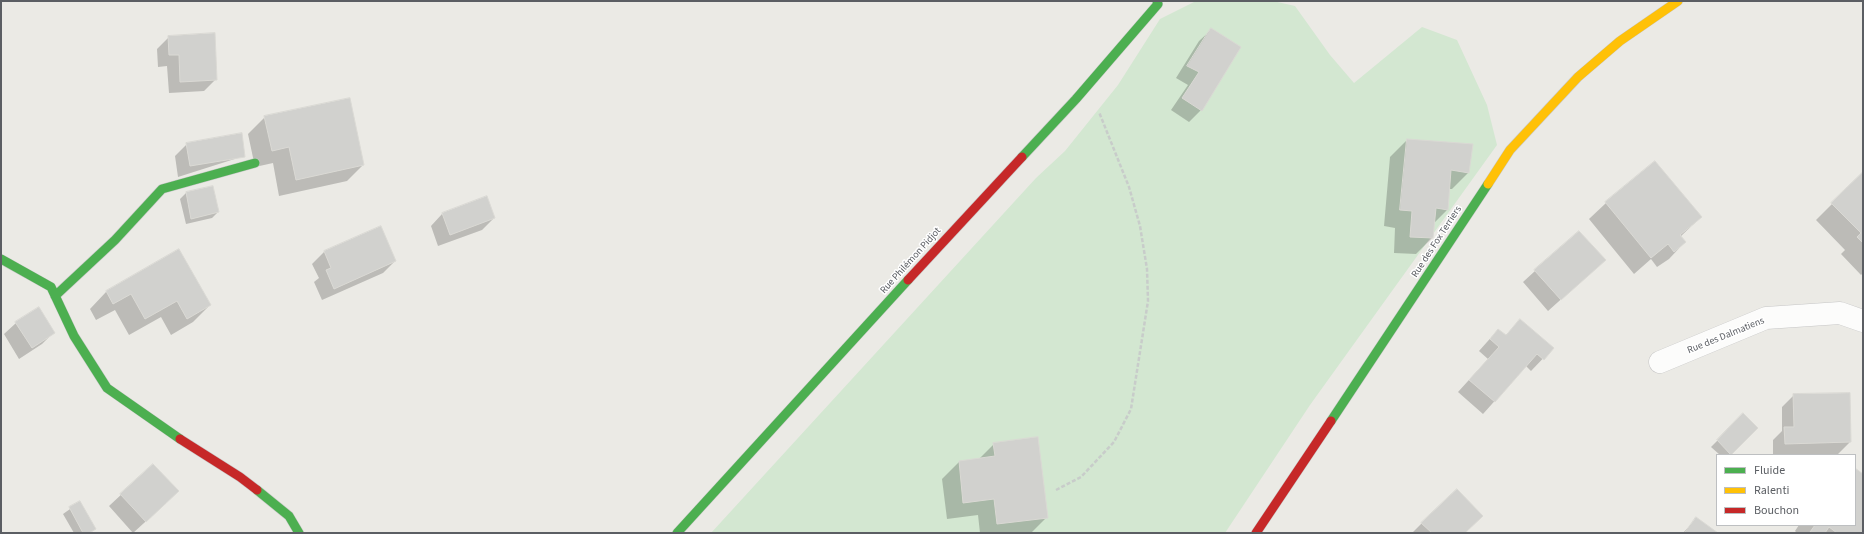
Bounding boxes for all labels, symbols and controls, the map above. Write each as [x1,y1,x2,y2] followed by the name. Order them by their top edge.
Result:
[1409,204,1465,280] street label: Rue des Fox Terriers
[878,225,944,297] street label: Rue Philémon Pidjot
[1686,315,1766,357] street label: Rue des Dalmatiens
[1716,454,1856,526] legend
[1754,462,1785,479] text: Fluide
[1754,482,1789,499] text: Ralenti
[1754,502,1799,519] text: Bouchon

